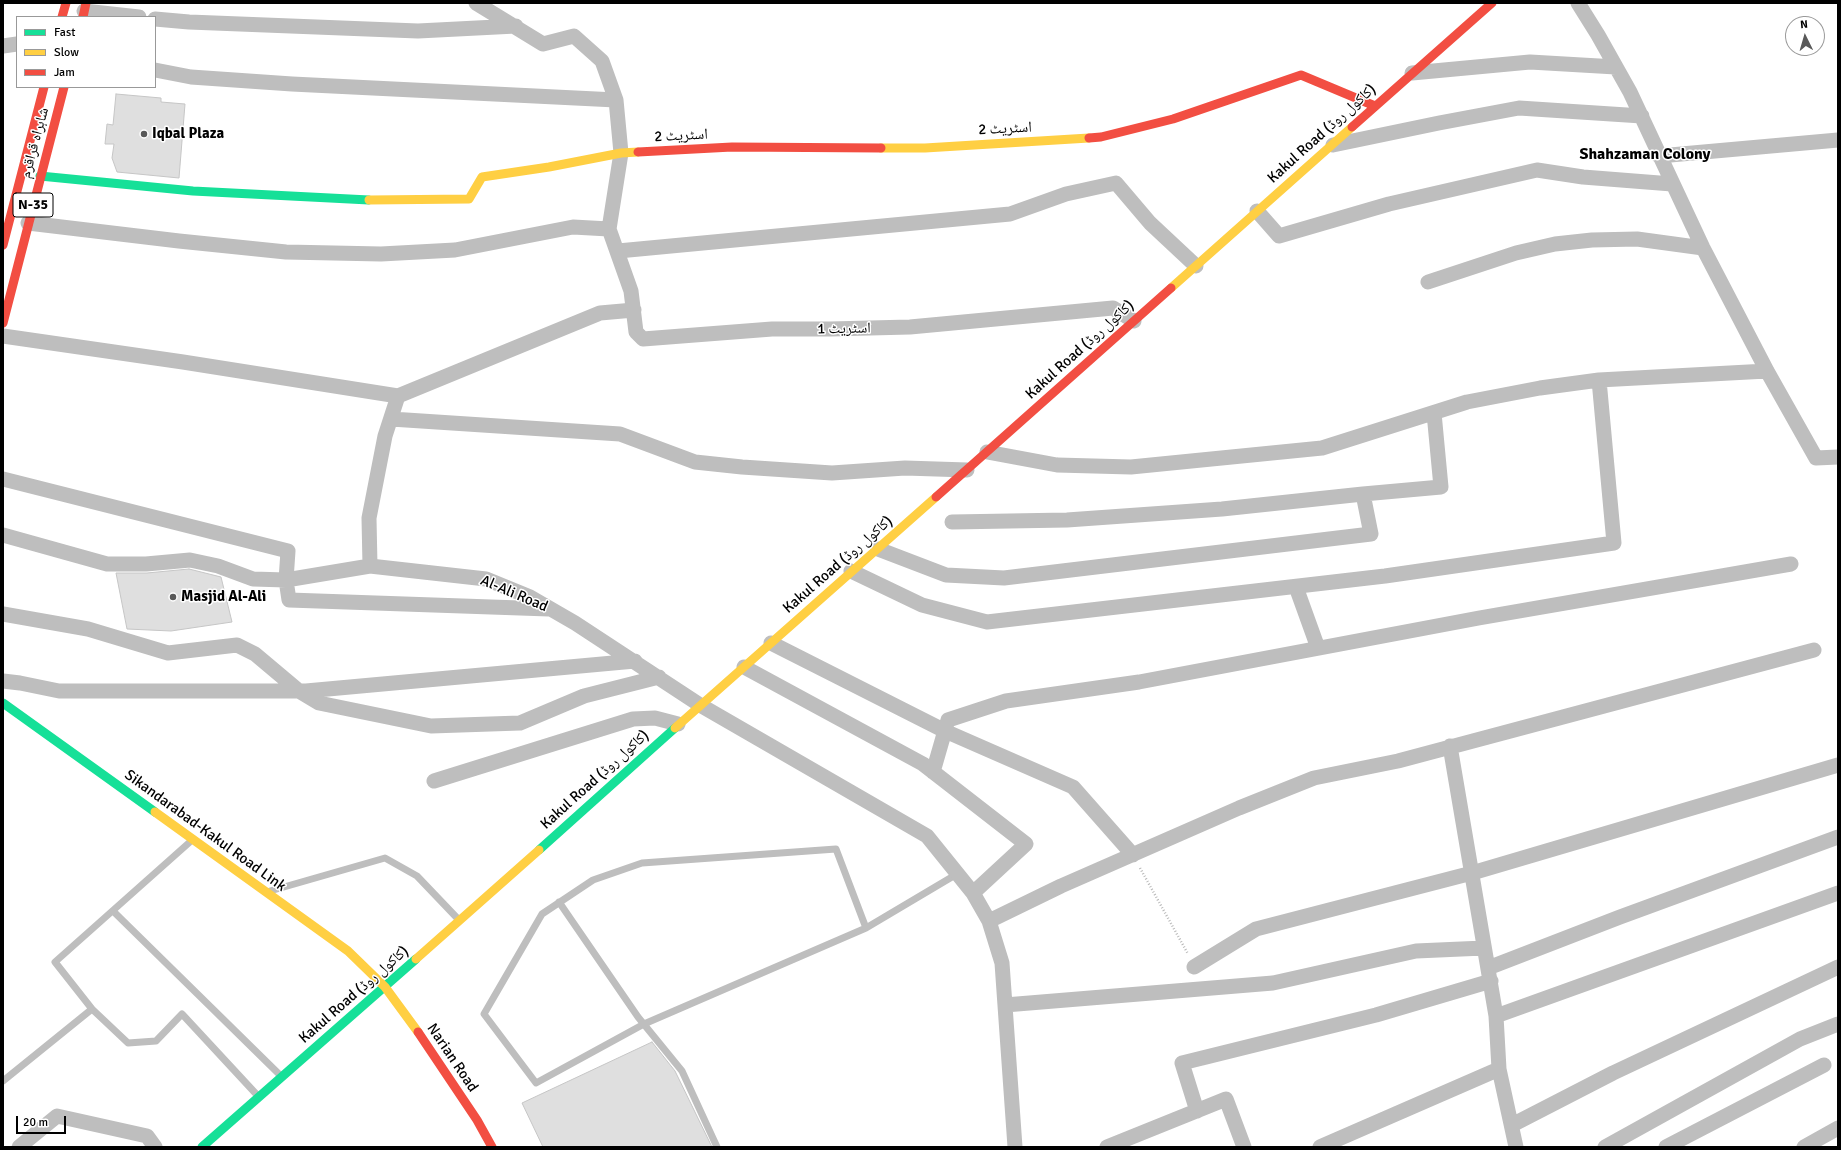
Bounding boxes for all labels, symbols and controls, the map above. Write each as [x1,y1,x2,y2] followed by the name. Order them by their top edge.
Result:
[16,16,156,88] legend
[1785,16,1825,56] north arrow
[1800,18,1808,31] text: N
[54,25,75,40] text: Fast
[54,45,79,60] text: Slow
[54,65,75,80] text: Jam
[1264,81,1380,187] street label: Kakul Road (کاکول روڈ)
[17,106,53,180] street label: شاہراہ قراقرم
[978,119,1032,139] street label: اسٹریٹ 2
[152,125,224,143] place label: Iqbal Plaza
[654,126,708,146] street label: اسٹریٹ 2
[139,129,149,139] marker: Iqbal Plaza
[1579,145,1711,165] district label: Shahzaman Colony
[13,193,53,217] road number: N-35
[1022,297,1138,403] street label: Kakul Road (کاکول روڈ)
[817,320,871,338] street label: اسٹریٹ 1
[779,512,897,618] street label: Kakul Road (کاکول روڈ)
[478,572,550,616] street label: Al-Ali Road
[181,588,266,606] place label: Masjid Al-Ali
[168,592,178,602] marker: Masjid Al-Ali
[537,727,653,833] street label: Kakul Road (کاکول روڈ)
[121,766,289,896] street label: Sikandarabad-Kakul Road Link
[295,942,413,1048] street label: Kakul Road (کاکول روڈ)
[422,1020,482,1096] street label: Narian Road
[18,1108,68,1134] scale bar
[23,1115,48,1130] text: 20 m

